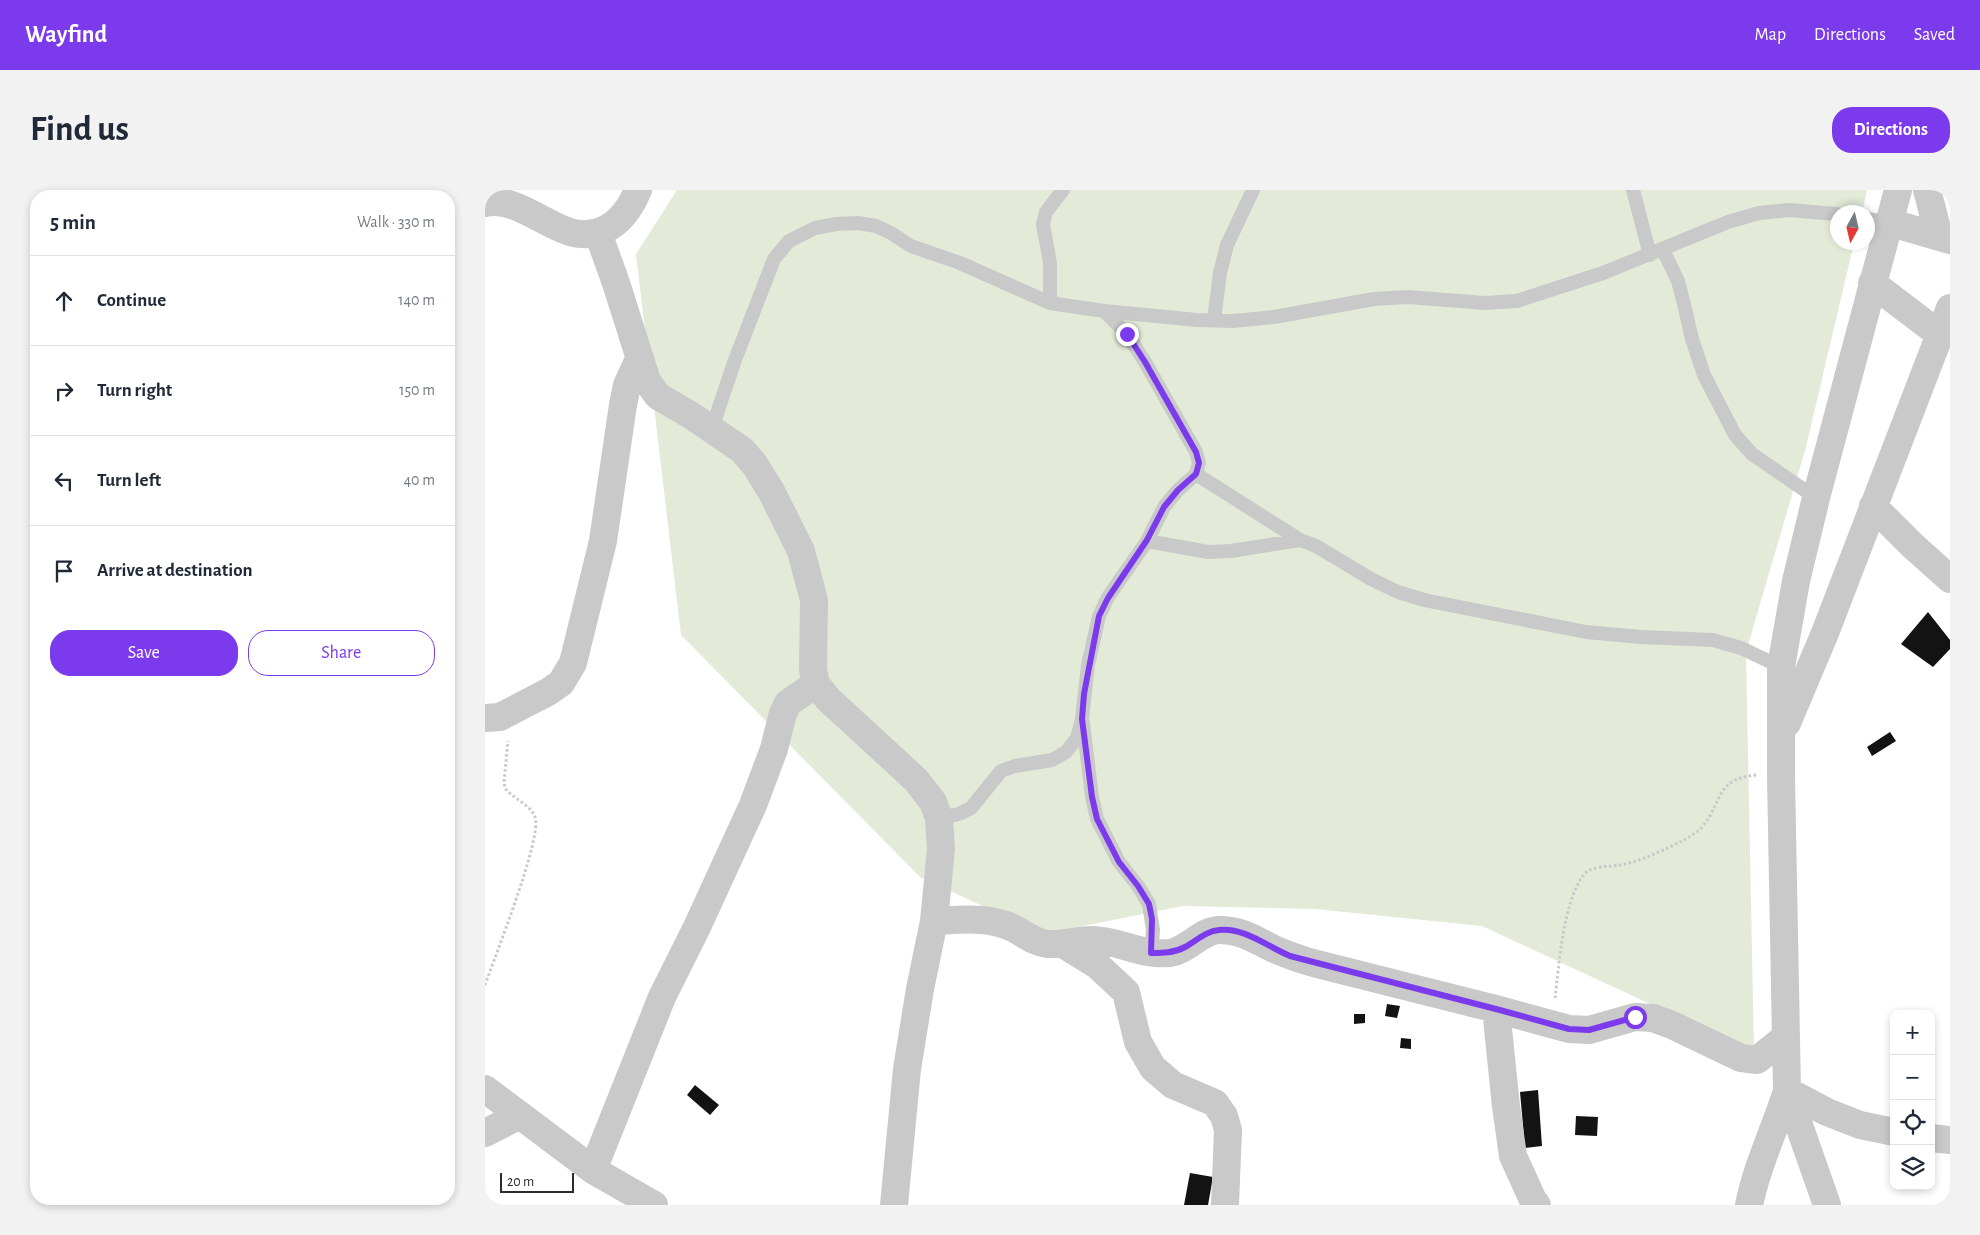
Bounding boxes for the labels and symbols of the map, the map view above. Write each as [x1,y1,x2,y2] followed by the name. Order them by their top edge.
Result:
[1830,205,1875,250] north arrow
[1116,323,1139,346] route end
[1624,1006,1647,1029] route start
[500,1170,574,1193] scale bar

